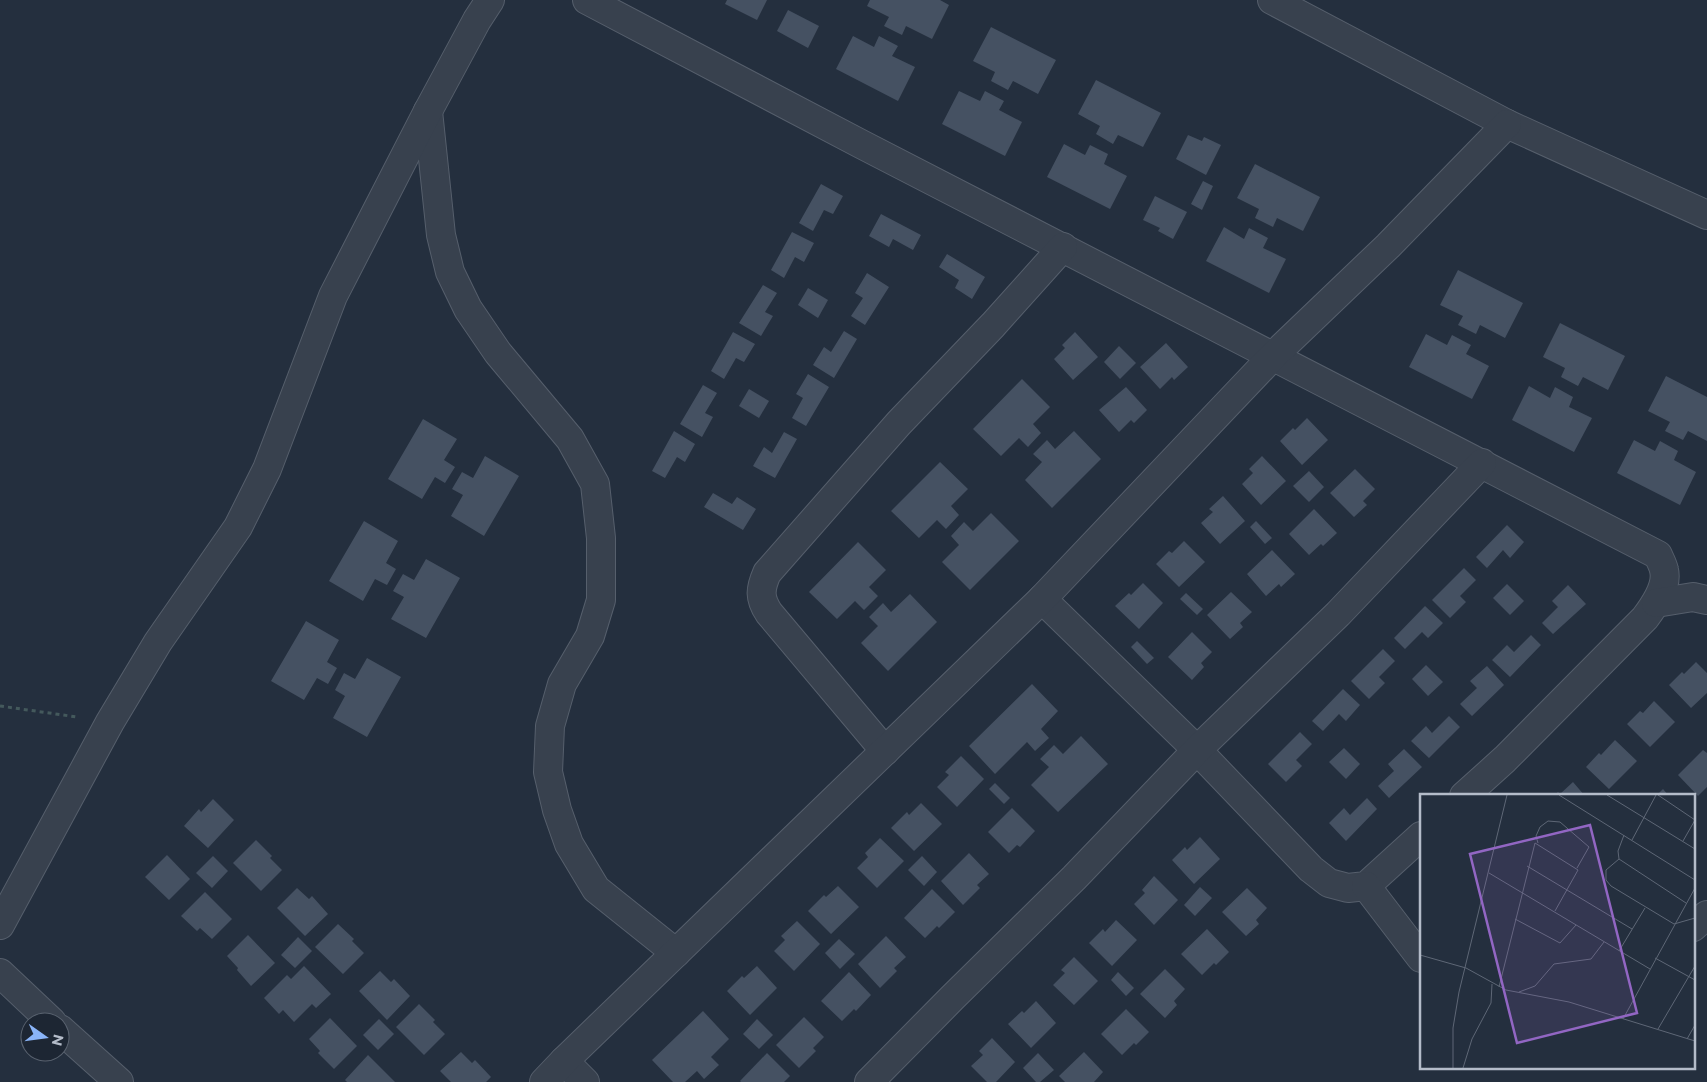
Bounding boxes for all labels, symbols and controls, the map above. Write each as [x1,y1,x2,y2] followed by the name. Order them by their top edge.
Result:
[1420,794,1694,1070] inset map
[20,1012,70,1062] north arrow
[48,1032,68,1048] text: N

